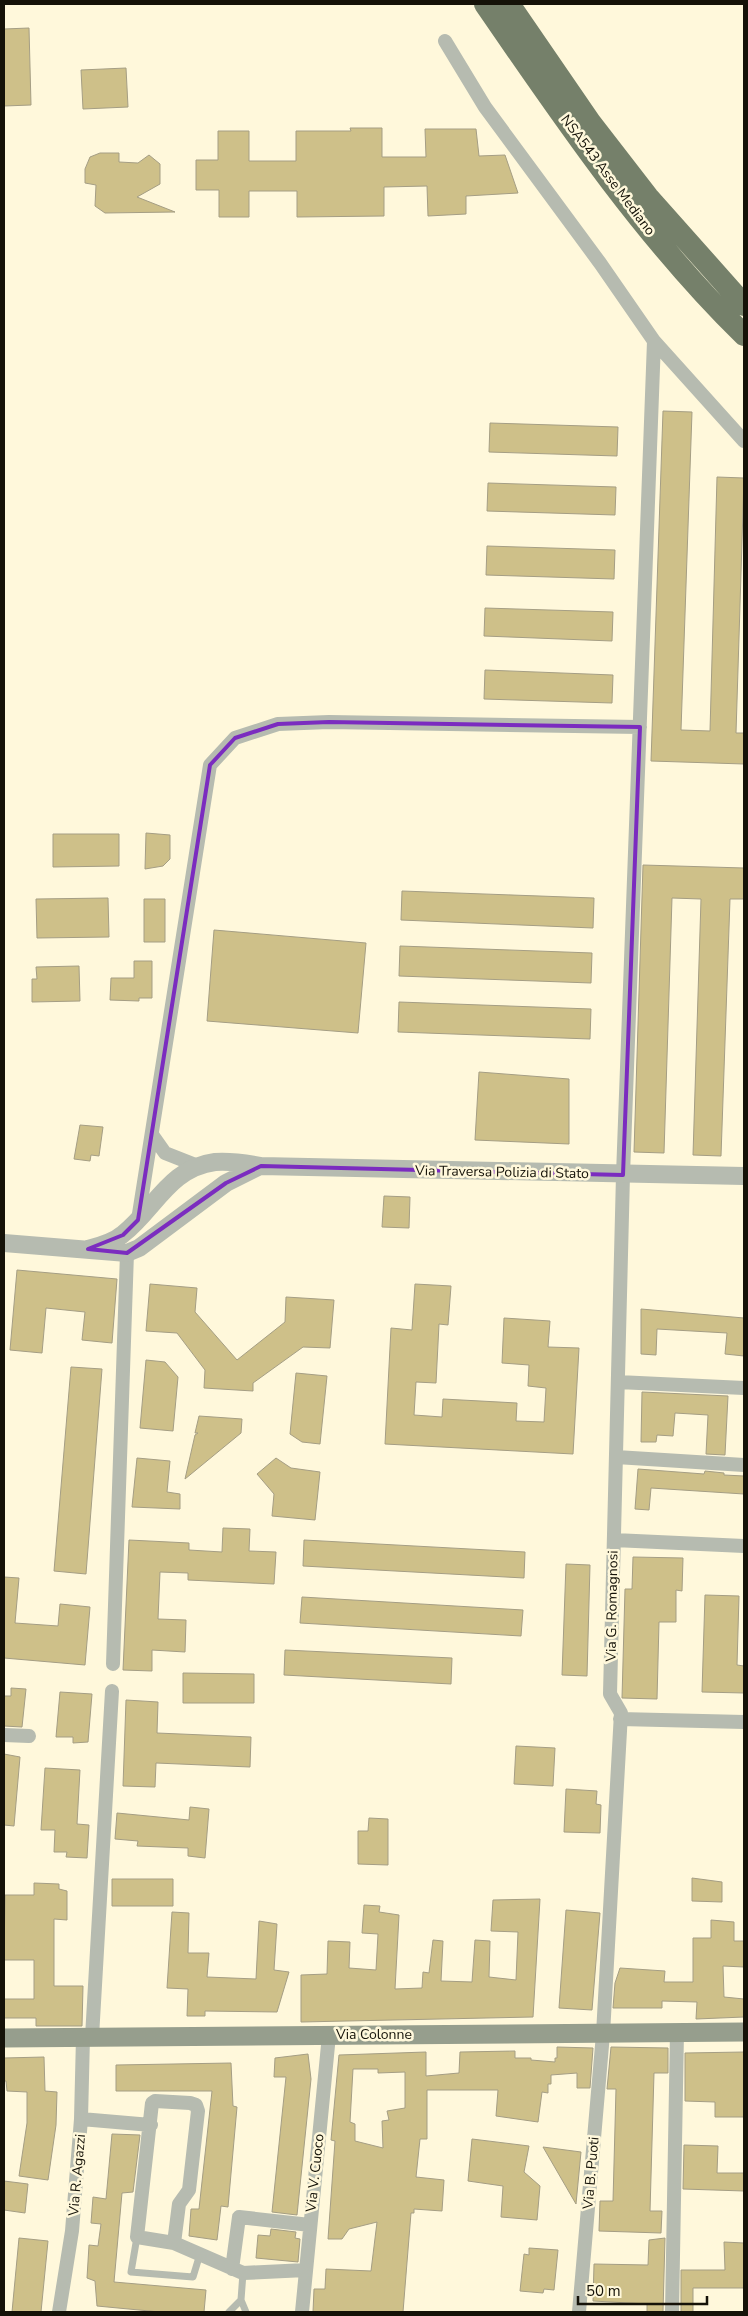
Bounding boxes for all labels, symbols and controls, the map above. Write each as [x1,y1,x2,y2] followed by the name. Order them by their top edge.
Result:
[556,111,660,239] street label: NSA543 Asse Mediano
[414,1161,589,1183] street label: Via Traversa Polizia di Stato
[602,1550,622,1663] street label: Via G. Romagnosi
[335,2025,412,2044] street label: Via Colonne
[64,2133,90,2218] street label: Via R. Agazzi
[301,2133,329,2214] street label: Via V. Cuoco
[578,2136,604,2211] street label: Via B. Puoti
[578,2274,707,2306] scale bar
[586,2281,621,2301] text: 50 m

